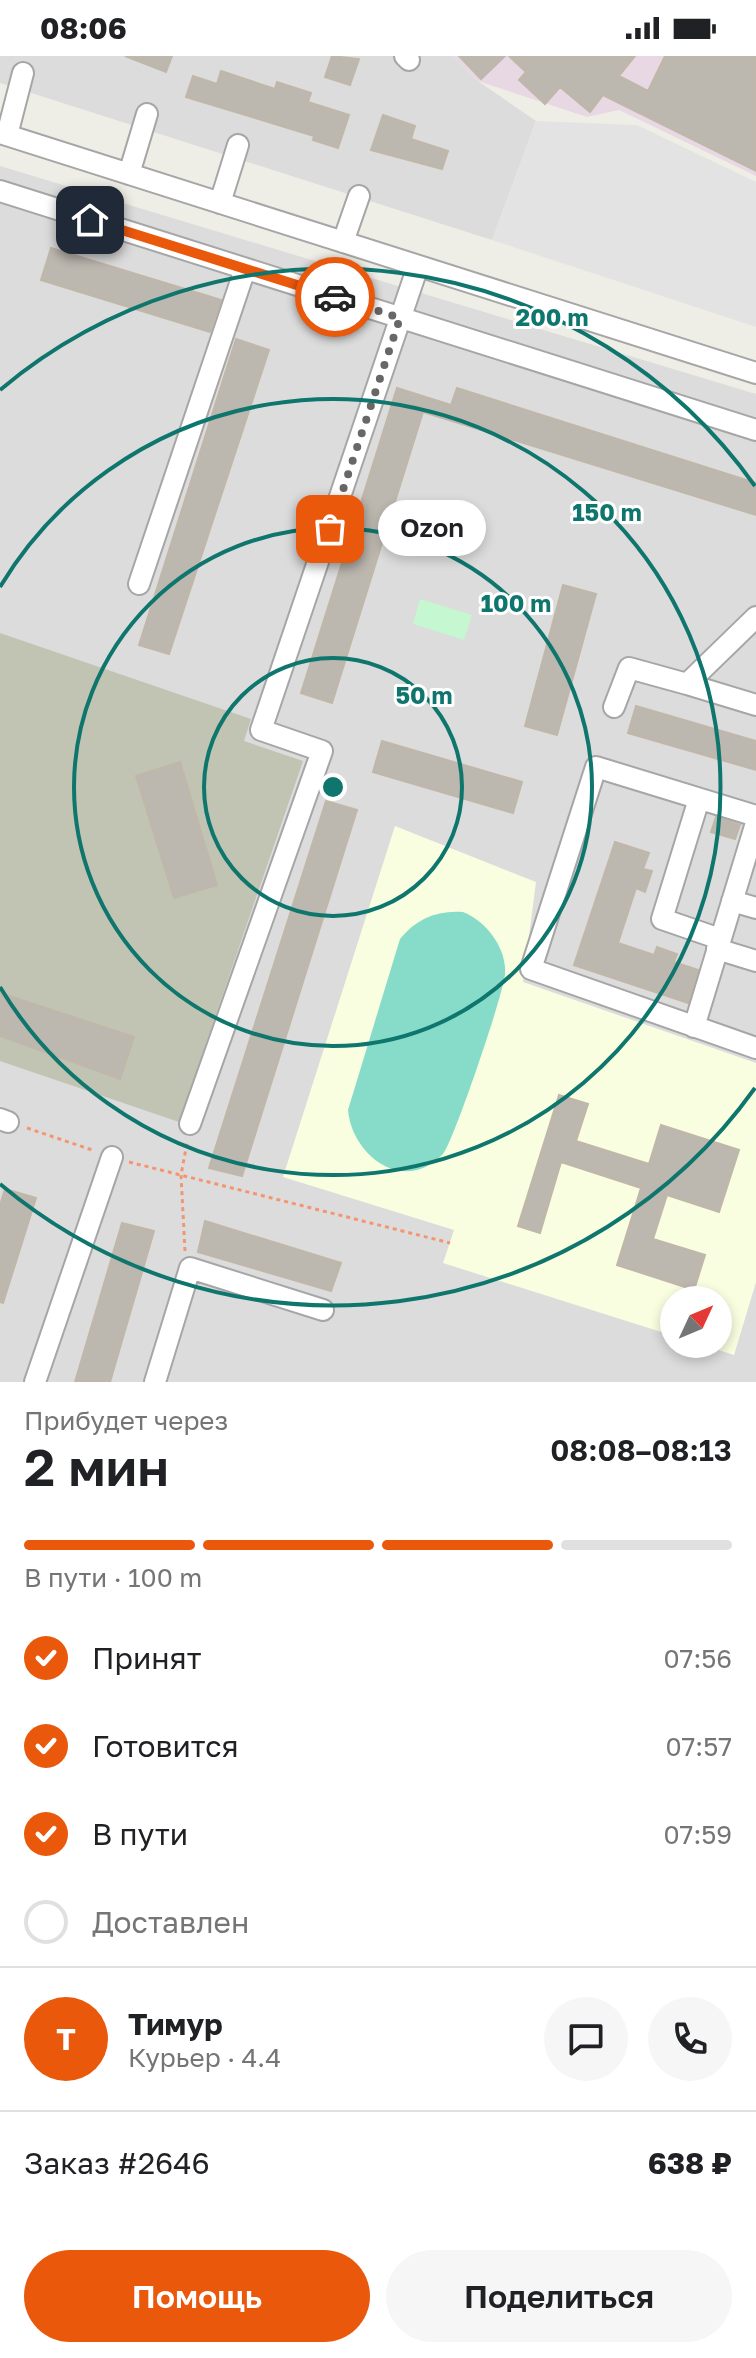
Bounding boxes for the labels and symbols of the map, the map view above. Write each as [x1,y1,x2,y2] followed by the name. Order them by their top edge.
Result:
[56,186,124,254] pin
[295,257,375,337] courier
[516,302,588,331] text: 200 m
[296,495,364,563] pin
[572,497,642,526] text: 150 m
[378,501,486,557] callout: Ozon
[481,588,551,617] text: 100 m
[395,680,453,709] text: 50 m
[319,773,347,801] centre of rings
[660,1286,732,1358] north arrow

